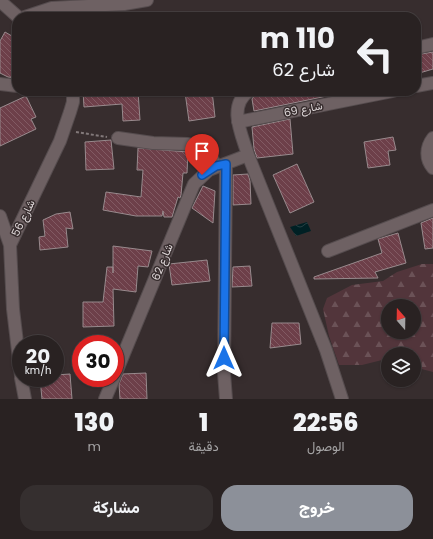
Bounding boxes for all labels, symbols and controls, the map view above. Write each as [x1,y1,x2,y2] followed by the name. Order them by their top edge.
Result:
[260,19,335,58] text: 110 m
[349,28,401,80] icon: left
[272,57,335,82] text: شارع 62
[282,97,324,121] street label: شارع 69
[185,134,219,175] pin
[191,140,213,162] icon: arrive
[7,197,39,239] street label: شارع 56
[147,241,177,283] street label: شارع 62
[381,299,421,339] north arrow
[381,299,421,387] map controls
[72,335,124,387] speed limit sign: 30
[203,337,245,379] position arrow
[26,342,50,370] text: 20
[381,347,421,387] button: layers
[25,363,51,378] text: km/h
[74,406,114,439] text: 130
[199,406,208,439] text: 1
[293,406,359,439] text: 22:56
[88,437,101,456] text: m
[189,437,219,456] text: دقيقة
[307,437,345,456] text: الوصول
[20,485,213,531] button: مشاركة
[221,485,413,531] button: خروج

